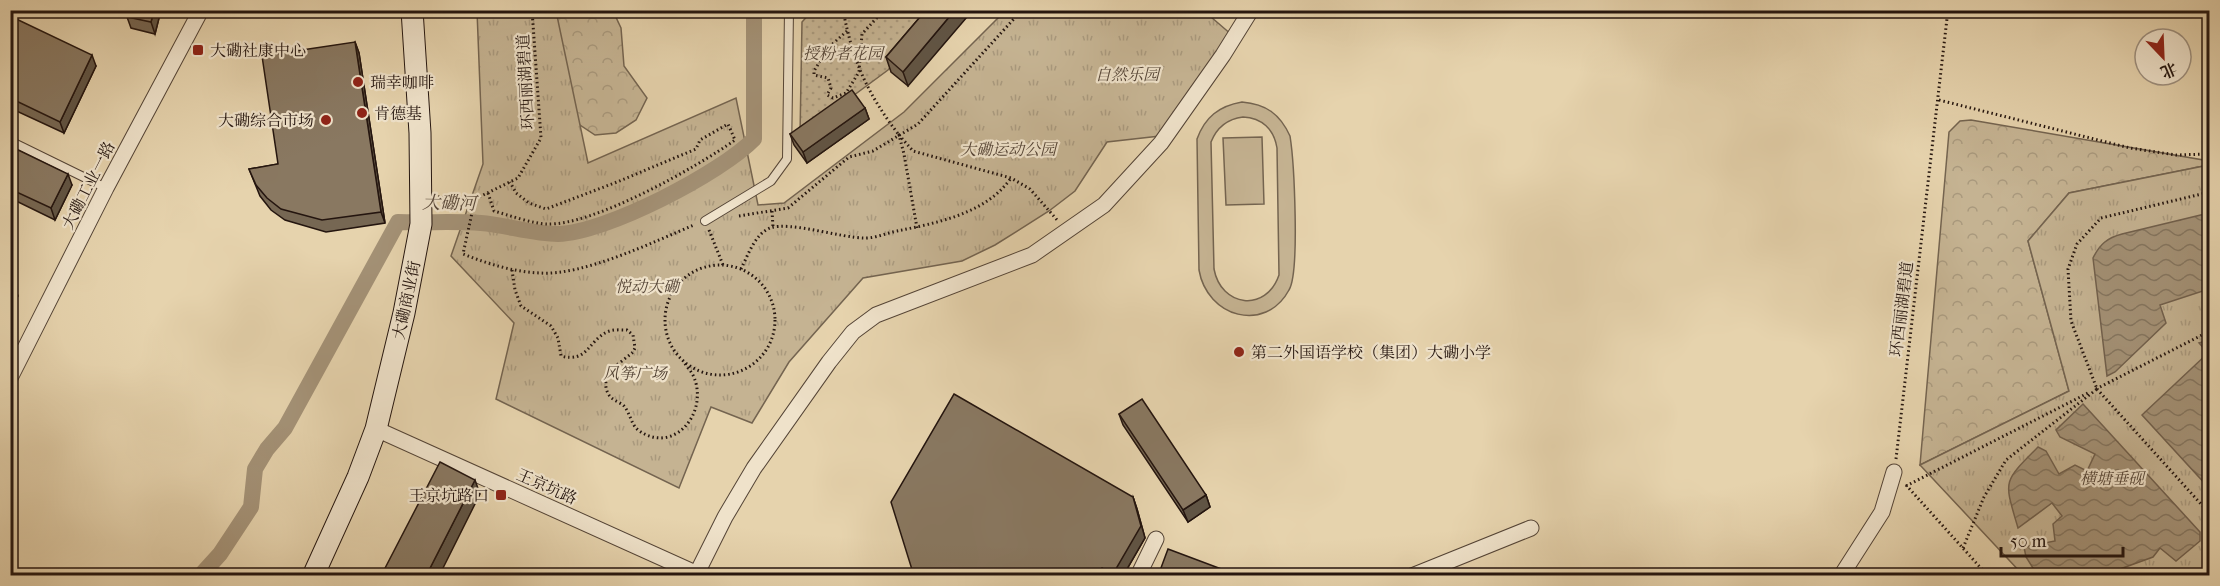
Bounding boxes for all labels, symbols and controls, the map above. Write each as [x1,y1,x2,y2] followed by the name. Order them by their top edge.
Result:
[2133,27,2193,87] north arrow
[513,34,537,130] street label: 环西丽湖碧道
[210,41,306,60] place label: 大磡社康中心
[191,43,205,57] marker: 大磡社康中心
[803,44,886,63] park label: 授粉者花园
[2158,58,2180,82] text: 北
[1095,65,1162,84] park label: 自然乐园
[370,73,434,92] place label: 瑞幸咖啡
[351,75,365,89] marker: 瑞幸咖啡
[374,104,422,123] place label: 肯德基
[355,106,369,120] marker: 肯德基
[218,111,314,130] place label: 大磡综合市场
[319,113,333,127] marker: 大磡综合市场
[58,138,119,232] street label: 大磡工业一路
[960,140,1059,159] park label: 大磡运动公园
[422,193,479,215] water label: 大磡河
[389,259,424,341] street label: 大磡商业街
[1886,260,1917,358] street label: 环西丽湖碧道
[615,277,681,296] park label: 悦动大磡
[1251,343,1491,362] place label: 第二外国语学校（集团）大磡小学
[1232,345,1246,359] marker: 第二外国语学校（集团）大磡小学
[603,364,669,383] park label: 风筝广场
[514,465,580,508] street label: 王京坑路
[2080,469,2146,488] park label: 横塘垂砚
[409,486,489,505] place label: 王京坑路口
[494,488,508,502] marker: 王京坑路口
[2001,520,2122,558] scale bar
[2010,531,2047,552] text: 50 m

